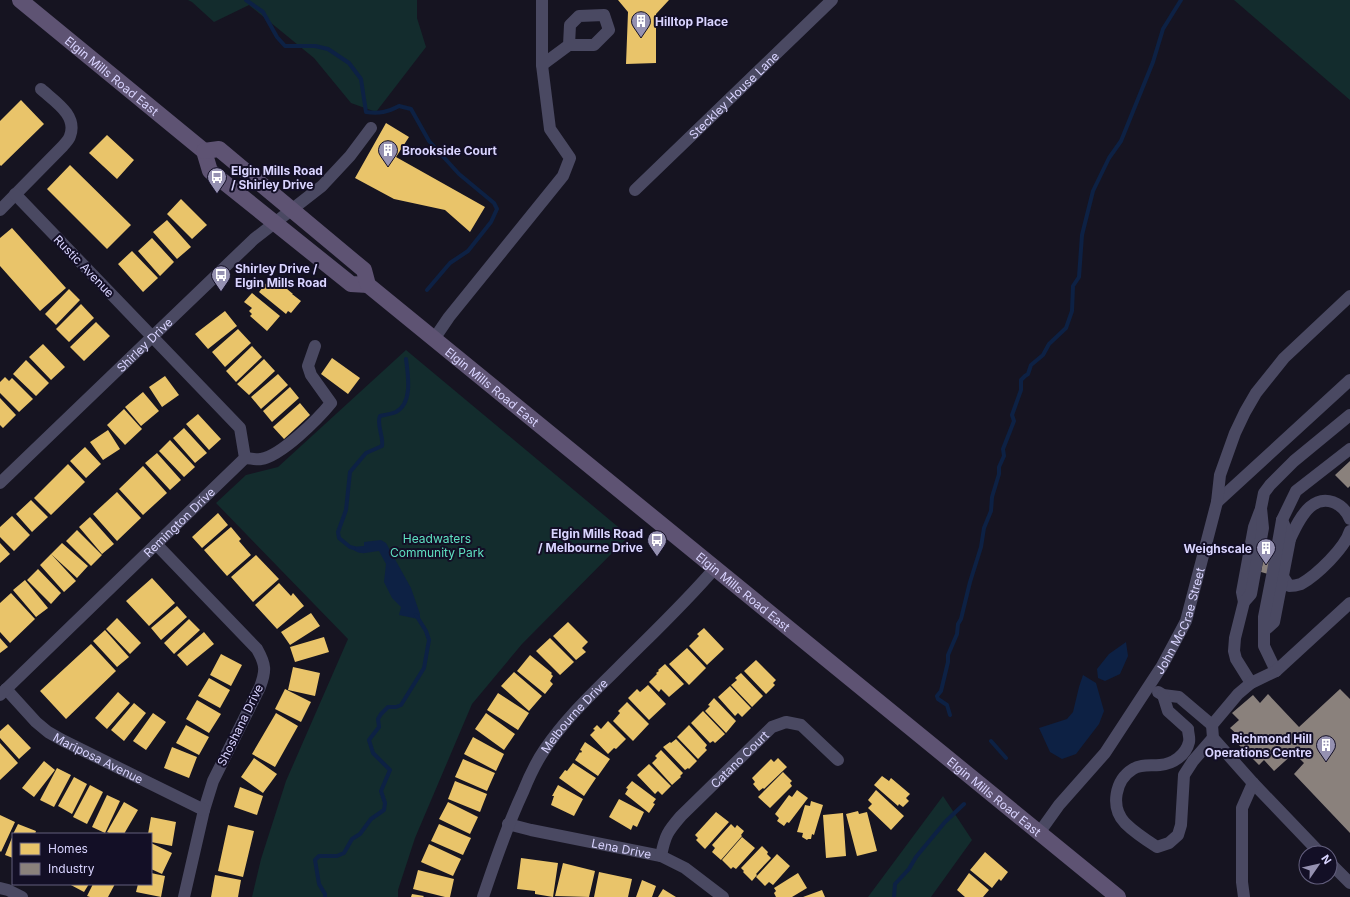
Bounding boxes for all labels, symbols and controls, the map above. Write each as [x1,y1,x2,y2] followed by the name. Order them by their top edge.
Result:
[630,10,652,38] building icon: Hilltop Place
[655,14,728,29] place label: Hilltop Place
[62,33,162,118] street label: Elgin Mills Road East
[685,48,782,142] street label: Steckley House Lane
[377,139,399,167] building icon: Brookside Court
[402,143,498,158] place label: Brookside Court
[231,163,323,192] place label: Elgin Mills Road / Shirley Drive
[206,166,228,194] bus stop icon: Elgin Mills Road / Shirley Drive
[51,232,117,300] street label: Rustic Avenue
[235,261,327,290] place label: Shirley Drive / Elgin Mills Road
[210,264,232,292] bus stop icon: Shirley Drive / Elgin Mills Road
[113,314,175,375] street label: Shirley Drive
[442,344,542,429] street label: Elgin Mills Road East
[140,484,218,560] street label: Remington Drive
[538,526,643,555] place label: Elgin Mills Road / Melbourne Drive
[646,529,668,557] bus stop icon: Elgin Mills Road / Melbourne Drive
[390,531,484,560] park label: Headwaters Community Park
[1255,537,1277,565] building icon: Weighscale
[1183,541,1252,556] place label: Weighscale
[693,549,793,634] street label: Elgin Mills Road East
[1152,566,1207,677] street label: John McCrae Street
[537,675,611,756] street label: Melbourne Drive
[214,682,266,768] street label: Shoshana Drive
[707,727,772,791] street label: Catano Court
[51,729,146,786] street label: Mariposa Avenue
[1205,731,1312,760] place label: Richmond Hill Operations Centre
[1315,734,1337,762] building icon: Richmond Hill Operations Centre
[944,753,1044,839] street label: Elgin Mills Road East
[12,833,152,885] legend
[590,835,653,861] street label: Lena Drive
[48,841,88,856] text: Homes
[1298,845,1338,885] north arrow
[1318,852,1334,867] text: N
[48,861,95,876] text: Industry

